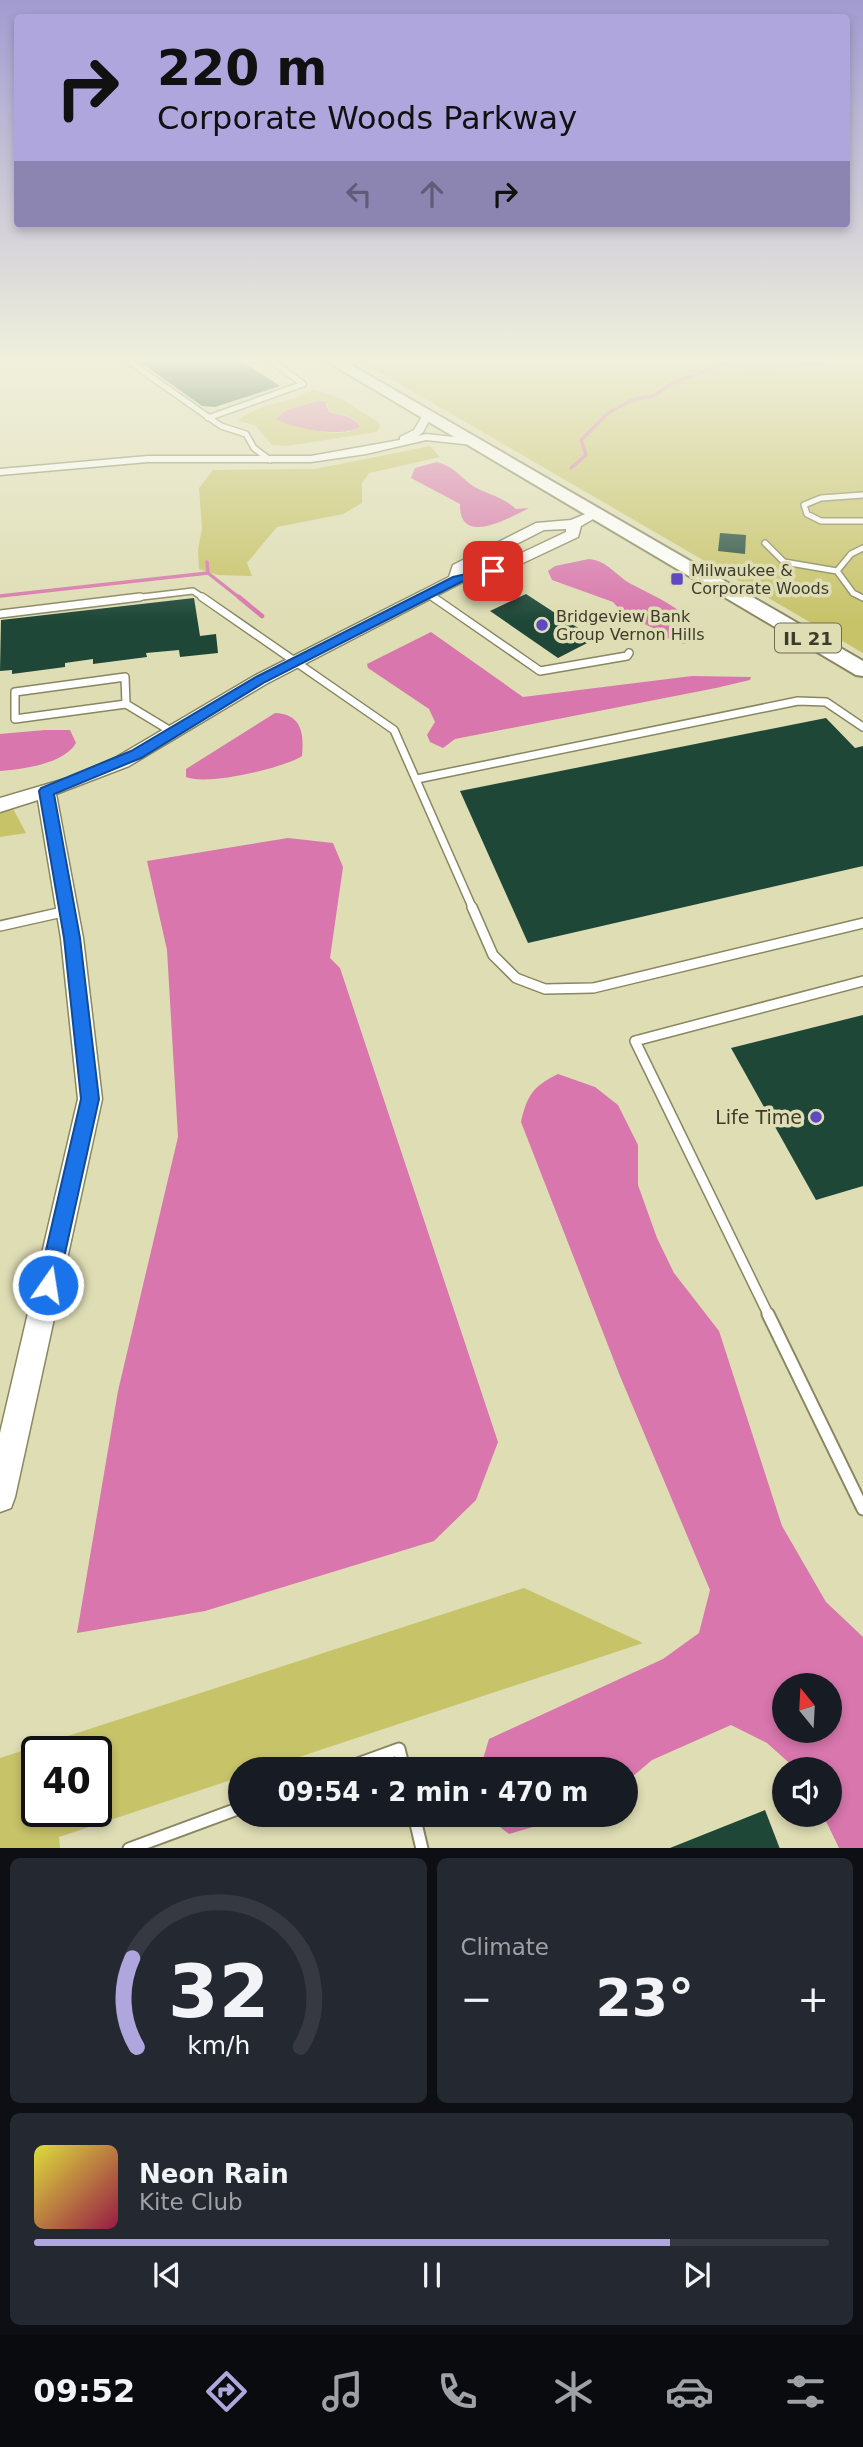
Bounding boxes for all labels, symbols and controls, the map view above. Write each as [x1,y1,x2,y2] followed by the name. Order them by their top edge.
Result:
[157,40,327,97] text: 220 m
[42,42,133,133] icon: right
[157,99,577,137] text: Corporate Woods Parkway
[340,175,378,213] icon: left
[413,175,451,213] icon: ahead
[486,175,524,213] icon: right
[463,541,523,601] pin
[474,552,512,590] icon: arrive
[691,561,829,598] place label: Milwaukee & Corporate Woods
[669,571,685,587] marker: Milwaukee & Corporate Woods
[556,607,705,644] place label: Bridgeview Bank Group Vernon Hills
[534,617,550,633] marker: Bridgeview Bank Group Vernon Hills
[775,624,841,652] road number: IL 21
[715,1106,802,1128] place label: Life Time
[808,1109,824,1125] marker: Life Time
[11,1248,85,1322] position arrow
[772,1673,842,1743] north arrow
[772,1673,842,1827] map controls
[21,1736,112,1827] speed limit sign: 40
[772,1757,842,1827] button: sound
[278,1777,588,1807] text: 09:54 · 2 min · 470 m
[461,1934,549,1960] text: Climate
[168,1949,269,2034] text: 32
[596,1968,694,2028] text: 23°
[461,1977,492,2021] text: −
[797,1977,829,2021] text: +
[187,2030,250,2059] text: km/h
[139,2159,289,2189] text: Neon Rain
[139,2189,243,2215] text: Kite Club
[148,2256,186,2294] icon: previous
[413,2256,451,2294] icon: pause
[678,2256,716,2294] icon: next
[202,2367,251,2416] icon: directions
[318,2367,367,2416] icon: music
[433,2367,482,2416] icon: phone
[549,2367,598,2416] icon: climate
[665,2367,714,2416] icon: car
[781,2367,830,2416] icon: filters
[33,2372,135,2410] text: 09:52

